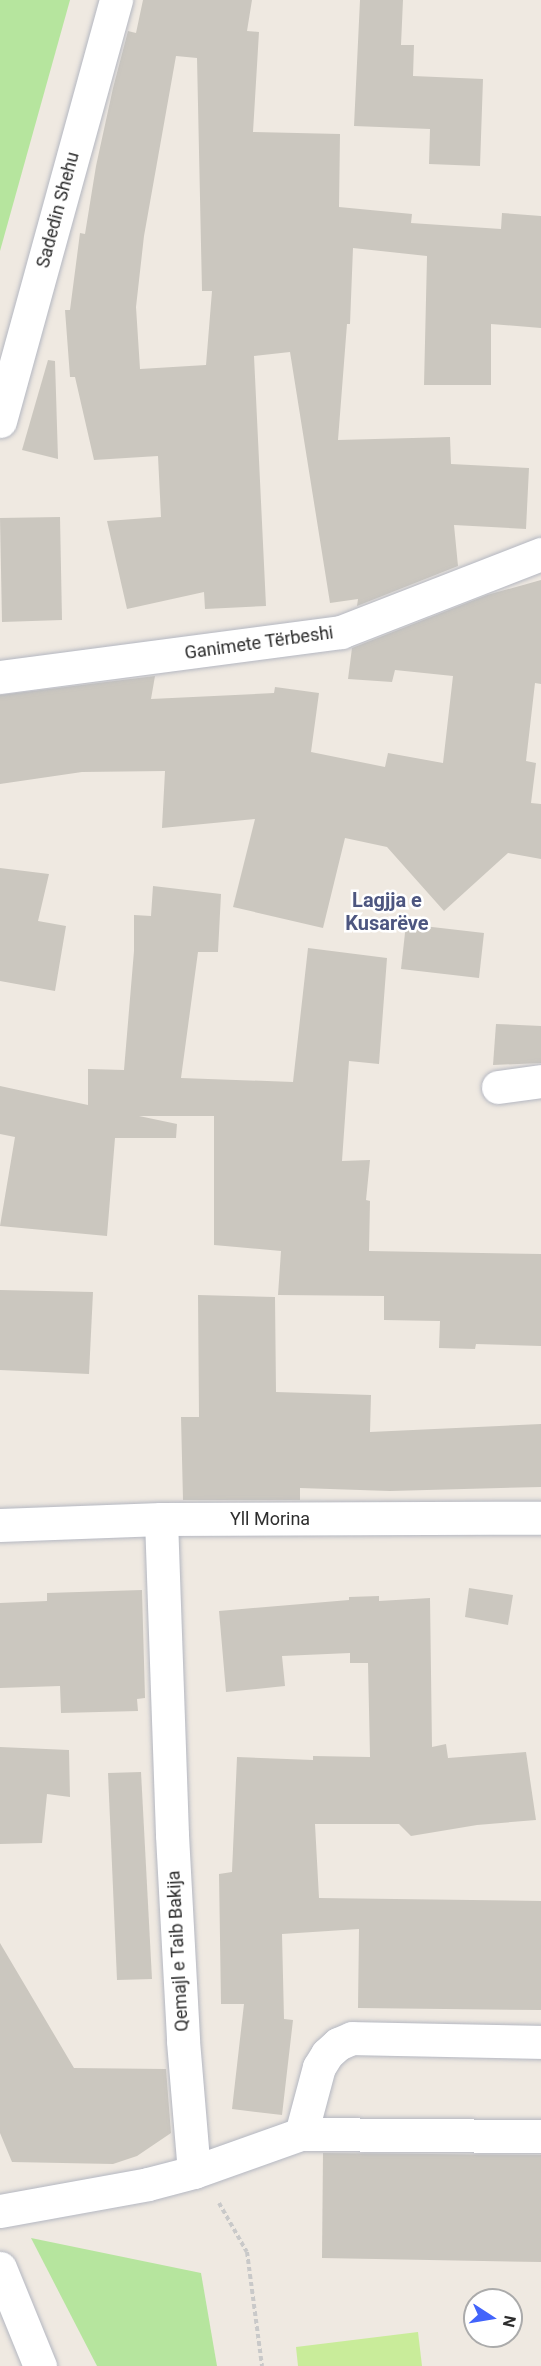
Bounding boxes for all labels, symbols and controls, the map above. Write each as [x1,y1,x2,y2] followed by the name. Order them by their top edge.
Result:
[32,150,84,270] street label: Sadedin Shehu
[183,622,335,664] street label: Ganimete Tërbeshi
[345,888,429,935] district label: Lagjja e Kusarëve
[230,1508,310,1530] street label: Yll Morina
[163,1870,193,2032] street label: Qemajl e Taib Bakija
[463,2288,523,2348] north arrow
[499,2314,520,2329] text: N

